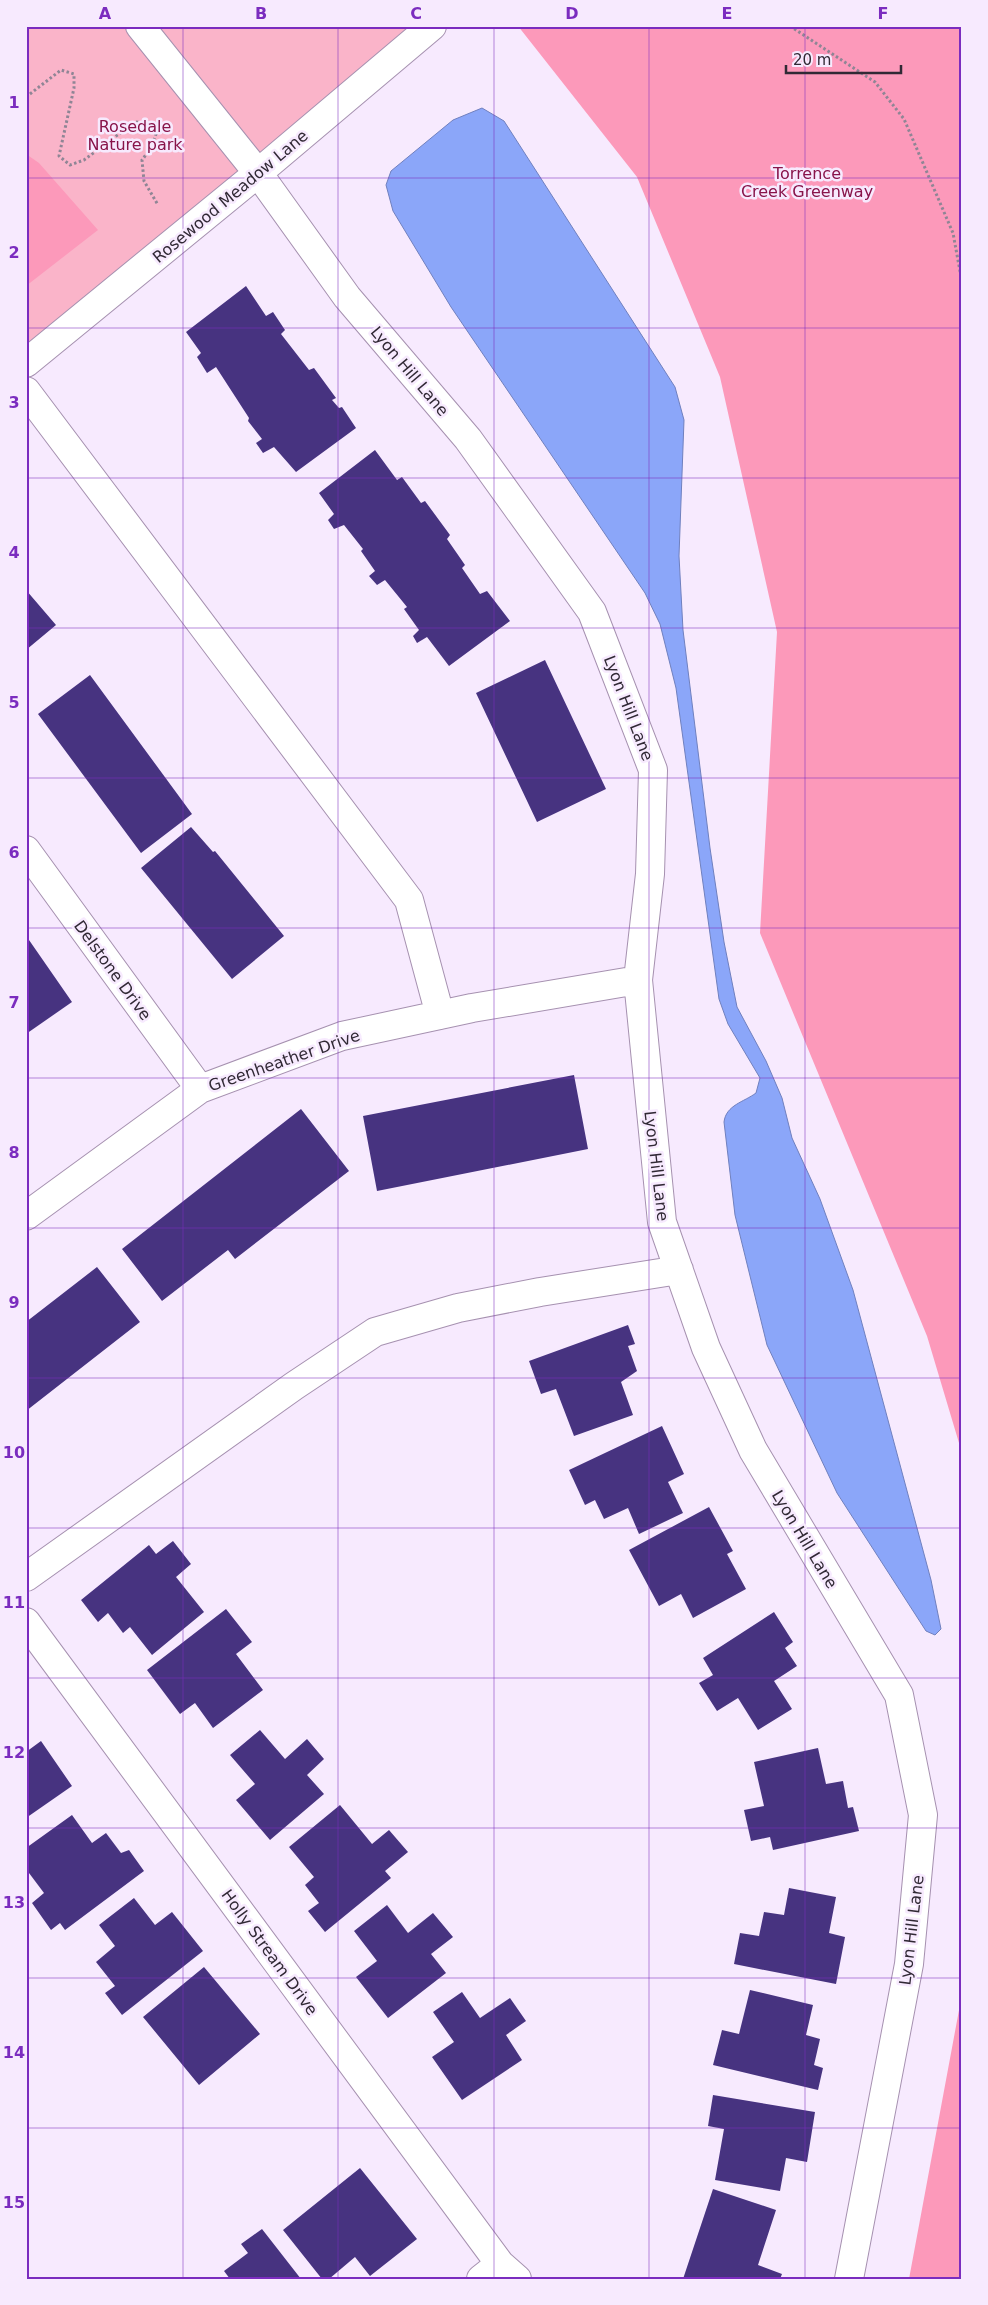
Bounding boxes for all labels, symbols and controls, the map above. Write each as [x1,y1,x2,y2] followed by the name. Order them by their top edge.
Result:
[99,4,112,23] text: A
[255,4,267,23] text: B
[410,4,422,23] text: C
[565,4,579,23] text: D
[722,4,732,23] text: E
[878,4,888,23] text: F
[786,42,900,74] scale bar
[793,51,831,69] text: 20 m
[8,93,20,112] text: 1
[87,117,183,154] park label: Rosedale Nature park
[149,126,312,267] street label: Rosewood Meadow Lane
[741,164,873,201] park label: Torrence Creek Greenway
[8,243,20,262] text: 2
[367,323,453,420] street label: Lyon Hill Lane
[8,393,20,412] text: 3
[8,543,20,562] text: 4
[600,653,657,763] street label: Lyon Hill Lane
[8,693,20,712] text: 5
[8,843,20,862] text: 6
[70,917,155,1024] street label: Delstone Drive
[8,993,20,1012] text: 7
[206,1026,362,1095] street label: Greenheather Drive
[640,1110,673,1222] street label: Lyon Hill Lane
[8,1143,20,1162] text: 8
[8,1293,20,1312] text: 9
[3,1443,25,1462] text: 10
[768,1487,841,1592] street label: Lyon Hill Lane
[3,1593,25,1612] text: 11
[3,1743,25,1762] text: 12
[895,1874,928,1986] street label: Lyon Hill Lane
[218,1886,322,2019] street label: Holly Stream Drive
[3,1893,25,1912] text: 13
[3,2043,25,2062] text: 14
[3,2193,25,2212] text: 15

